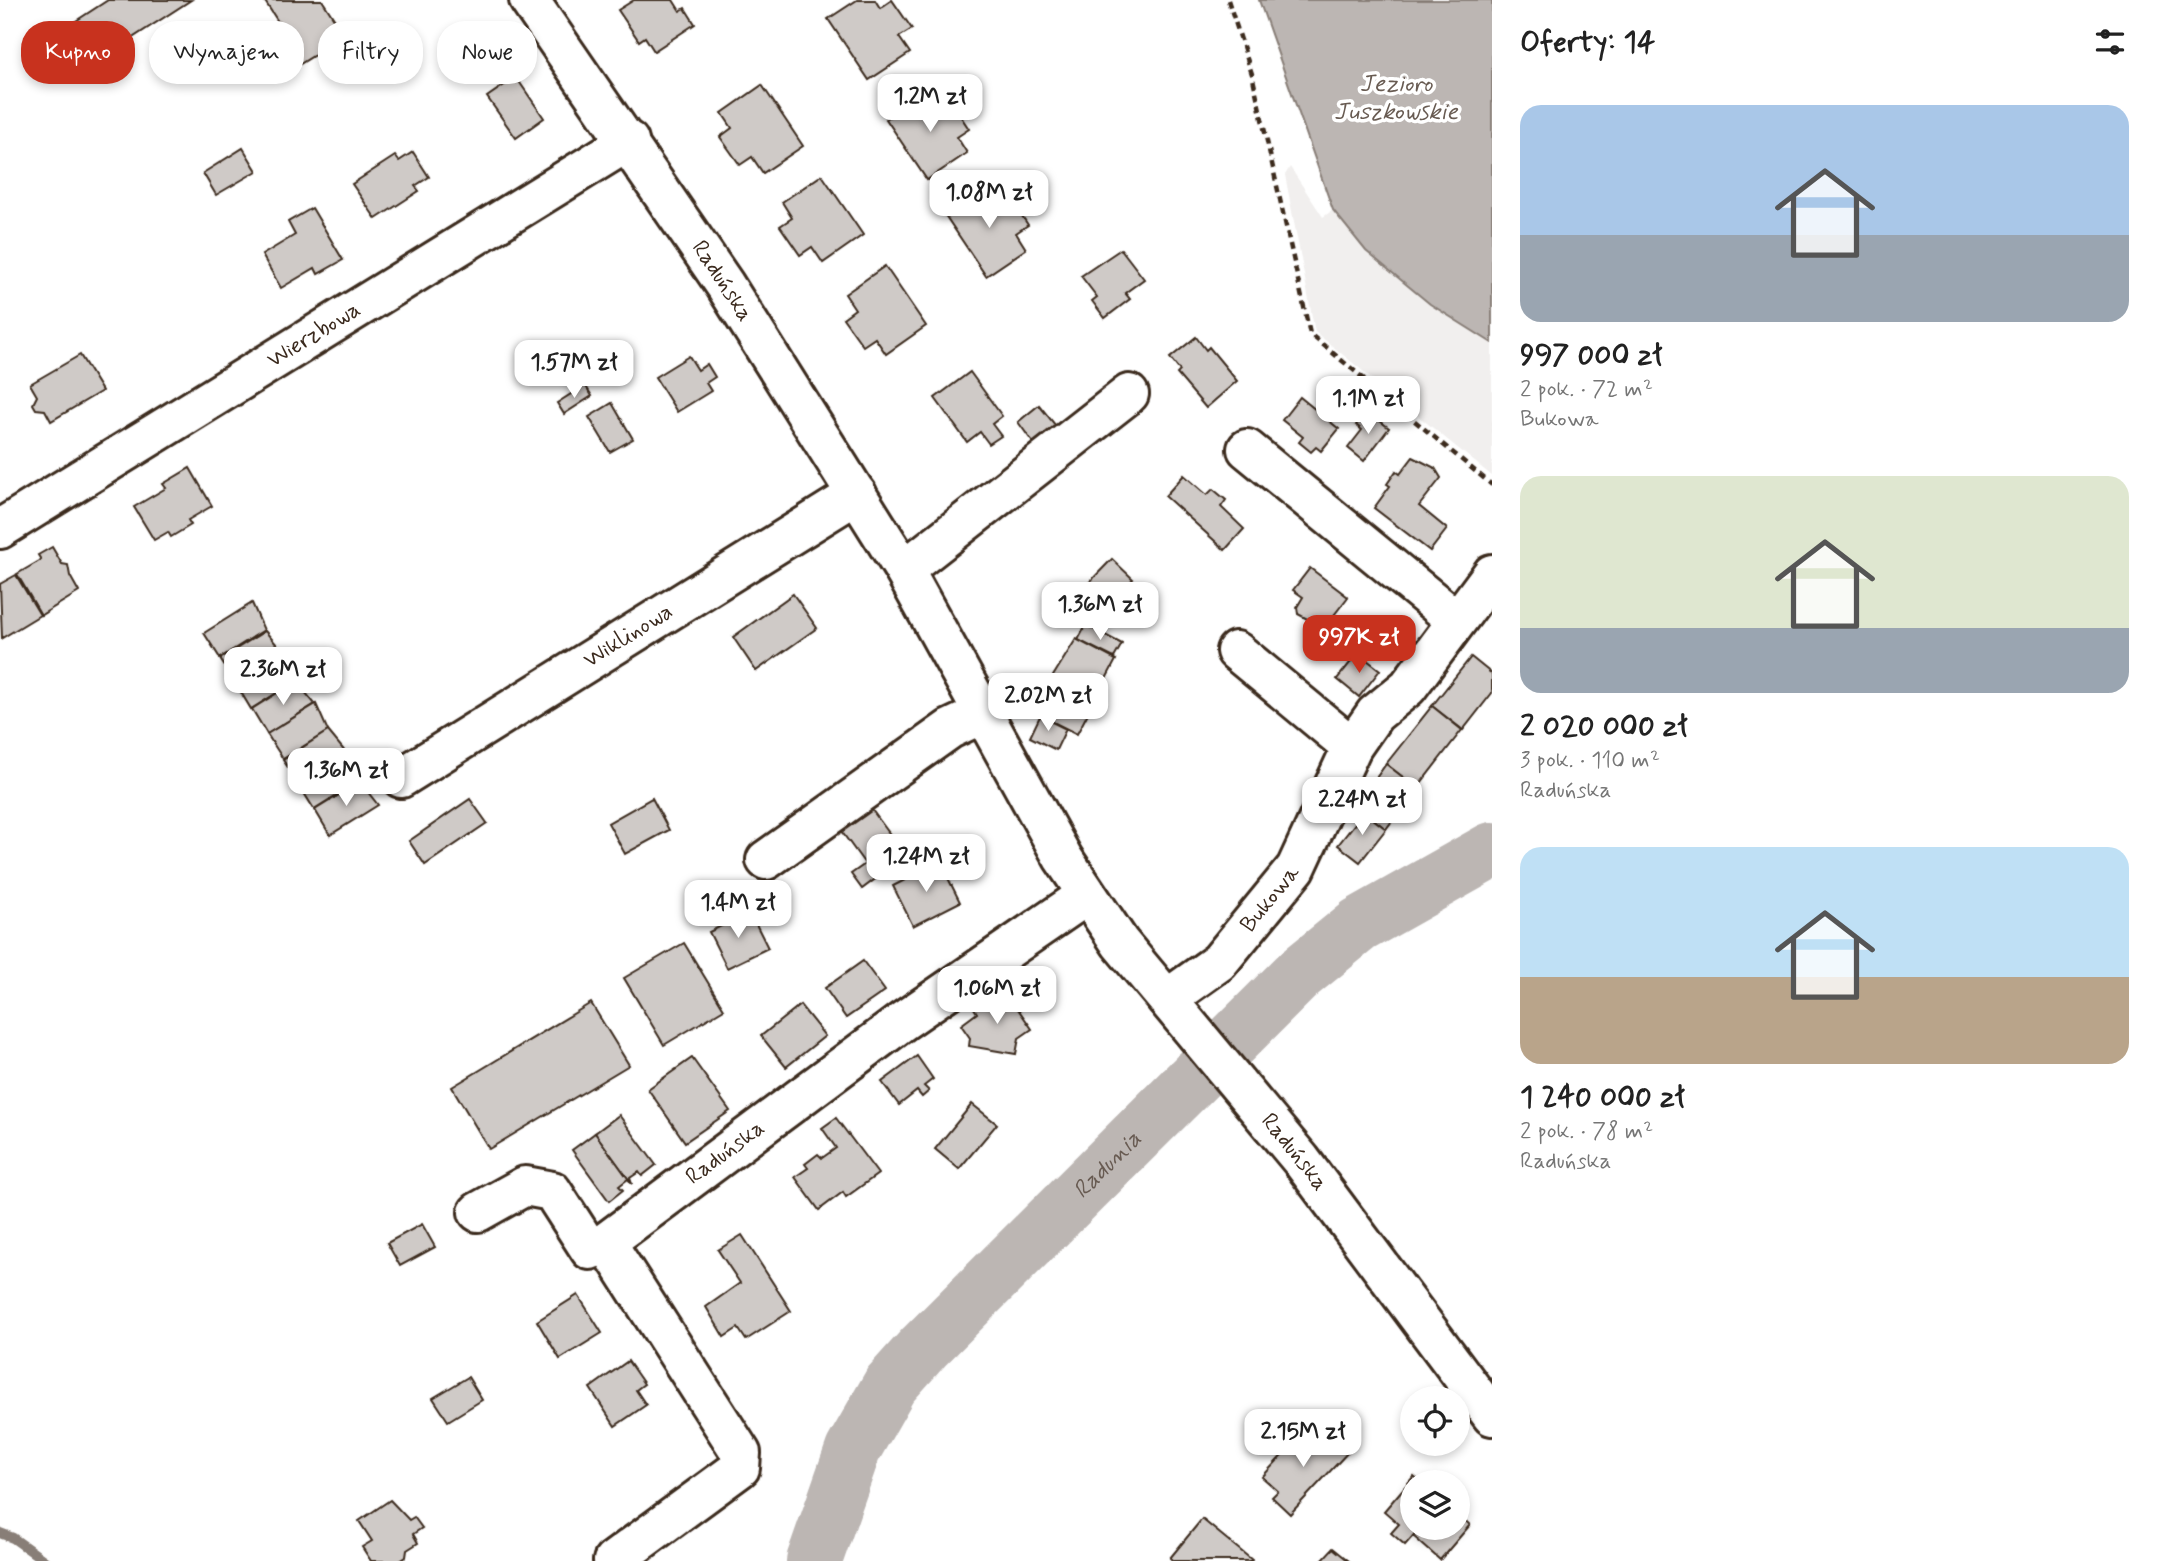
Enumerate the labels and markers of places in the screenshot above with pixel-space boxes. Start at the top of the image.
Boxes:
pin: 1.2M zł [865,74,995,134]
pin: 1.08M zł [917,170,1061,230]
pin: 1.57M zł [502,340,646,400]
pin: 1.1M zł [1303,376,1433,436]
pin: 1.36M zł [1028,582,1172,642]
pin: 997K zł [1294,616,1424,675]
pin: 2.36M zł [211,648,355,707]
pin: 2.02M zł [976,674,1120,733]
pin: 1.36M zł [274,748,418,808]
pin: 2.24M zł [1290,778,1434,837]
pin: 1.24M zł [854,834,998,894]
pin: 1.4M zł [673,880,803,940]
pin: 1.06M zł [925,967,1069,1026]
pin: 2.15M zł [1231,1410,1375,1469]

